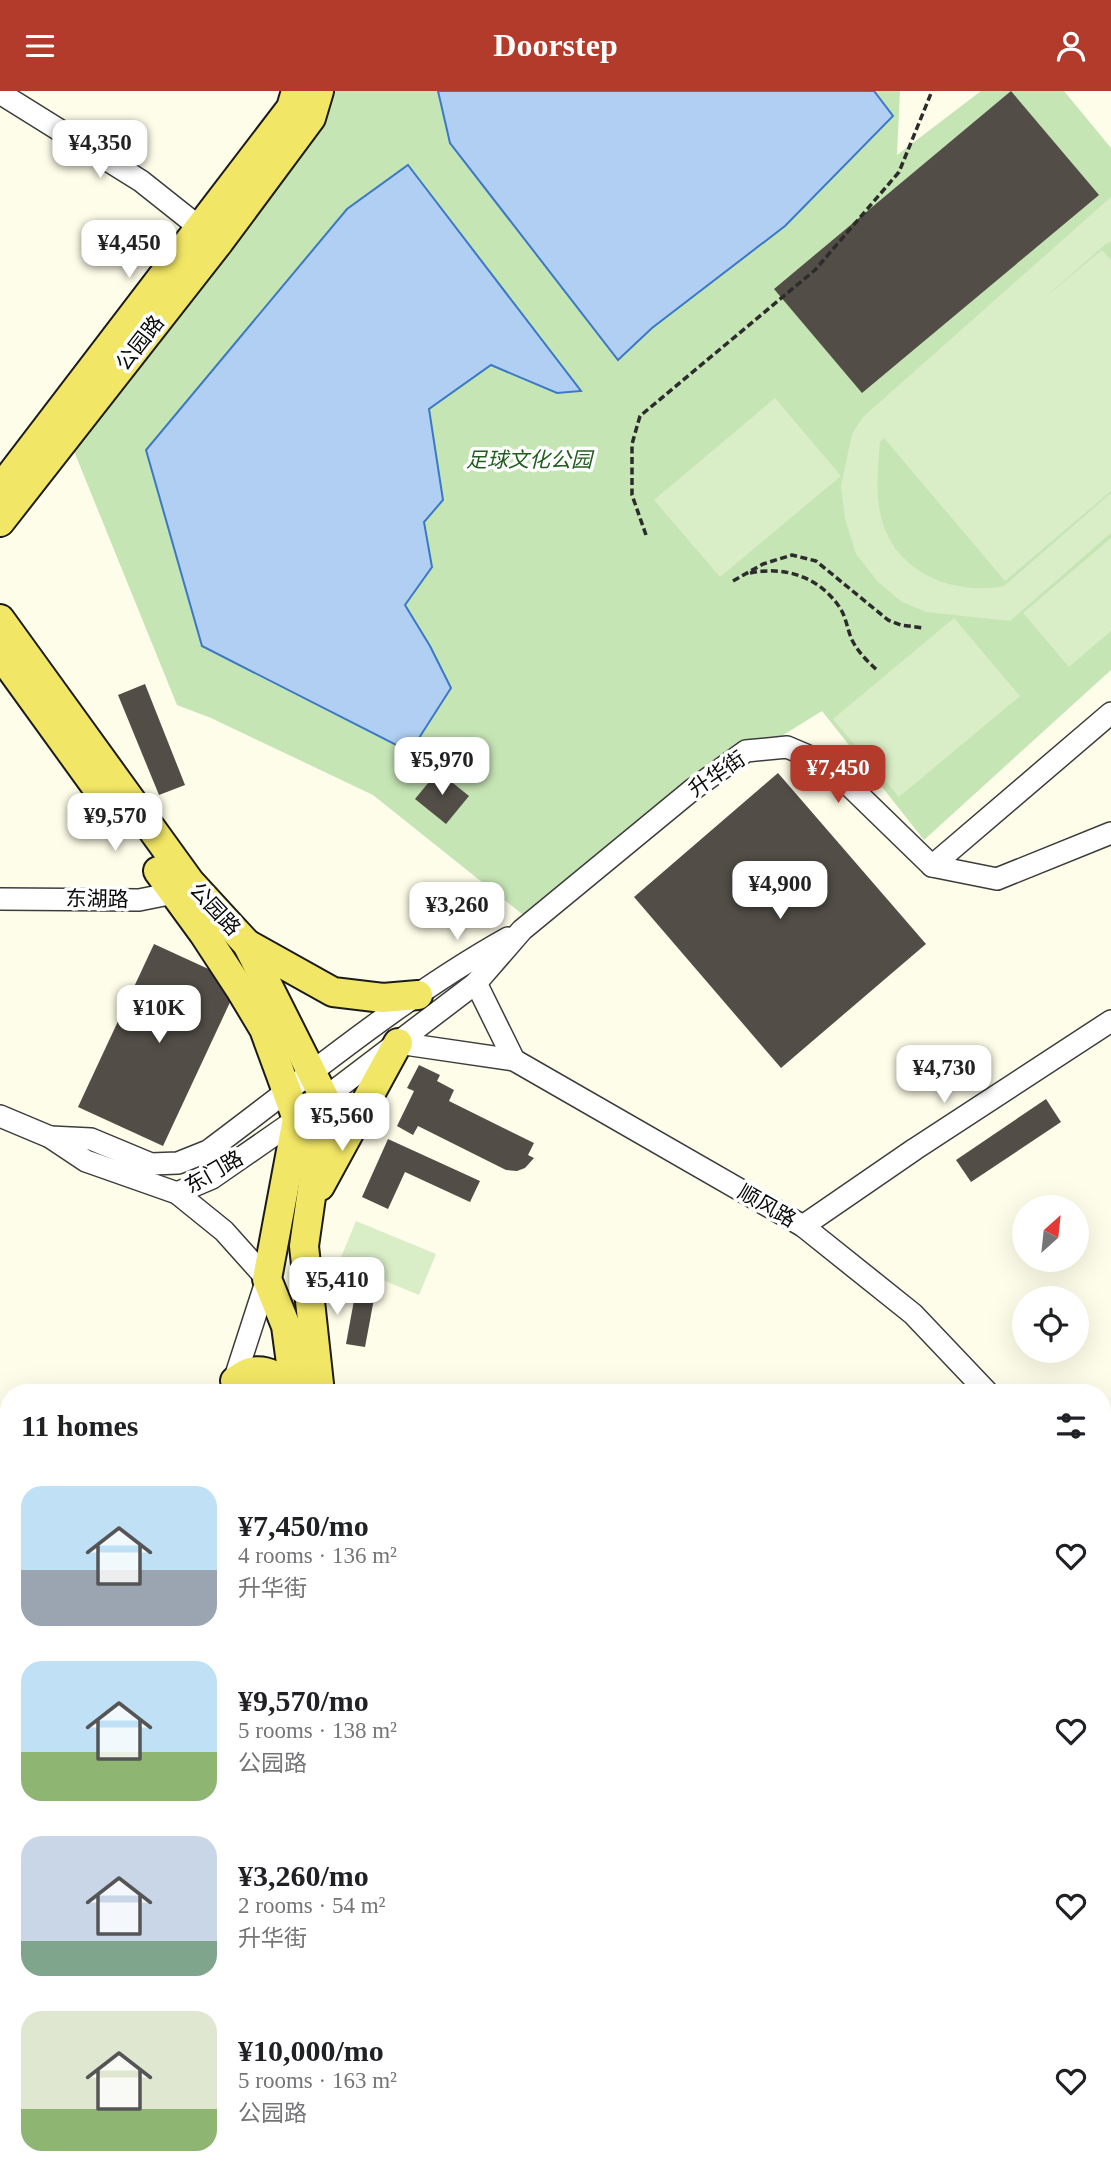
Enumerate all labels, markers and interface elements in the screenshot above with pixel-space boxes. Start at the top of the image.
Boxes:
icon: menu [21,27,59,65]
text: Doorstep [493,27,618,63]
icon: person [1052,27,1090,65]
pin: ¥4,350 [43,120,157,180]
text: ¥4,350 [68,130,132,155]
pin: ¥4,450 [72,221,186,280]
text: ¥4,450 [97,230,161,255]
street label: 公园路 [111,311,169,375]
park label: 足球文化公园 [466,448,595,472]
pin: ¥5,970 [385,737,499,797]
pin: ¥7,450 [781,745,895,805]
street label: 升华街 [684,746,750,802]
text: ¥5,970 [410,747,474,772]
text: ¥7,450 [806,755,870,780]
pin: ¥9,570 [58,793,172,853]
text: ¥9,570 [83,803,147,828]
pin: ¥4,900 [723,861,837,921]
text: ¥4,900 [748,871,812,896]
street label: 公园路 [185,878,245,940]
pin: ¥3,260 [400,883,514,942]
street label: 东湖路 [65,886,129,912]
text: ¥3,260 [425,892,489,917]
pin: ¥10K [118,985,200,1045]
text: ¥10K [133,995,185,1020]
pin: ¥4,730 [887,1045,1001,1105]
text: ¥4,730 [912,1055,976,1080]
pin: ¥5,560 [285,1093,399,1153]
text: ¥5,560 [310,1103,374,1128]
street label: 东门路 [181,1146,247,1198]
street label: 顺风路 [734,1180,800,1232]
north arrow [1012,1195,1088,1272]
map controls [1012,1195,1089,1363]
pin: ¥5,410 [280,1257,394,1317]
text: ¥5,410 [305,1267,369,1292]
button: locate [1012,1286,1089,1363]
icon: filters [1052,1407,1090,1445]
text: 11 homes [21,1409,139,1442]
text: ¥7,450/mo [238,1509,369,1542]
icon: home [77,1514,161,1598]
icon: heart [1052,1537,1090,1575]
text: 4 rooms · 136 m² [238,1543,397,1568]
text: 升华街 [238,1576,307,1601]
text: ¥9,570/mo [238,1684,369,1717]
icon: home [77,1689,161,1773]
icon: heart [1052,1712,1090,1750]
text: 5 rooms · 138 m² [238,1718,397,1743]
text: 公园路 [238,1751,307,1776]
text: ¥3,260/mo [238,1859,369,1892]
icon: home [77,1864,161,1948]
icon: heart [1052,1887,1090,1925]
text: 2 rooms · 54 m² [238,1893,385,1918]
text: 升华街 [238,1926,307,1951]
text: ¥10,000/mo [238,2034,384,2067]
icon: home [77,2039,161,2123]
icon: heart [1052,2062,1090,2100]
text: 5 rooms · 163 m² [238,2068,397,2093]
text: 公园路 [238,2101,307,2126]

